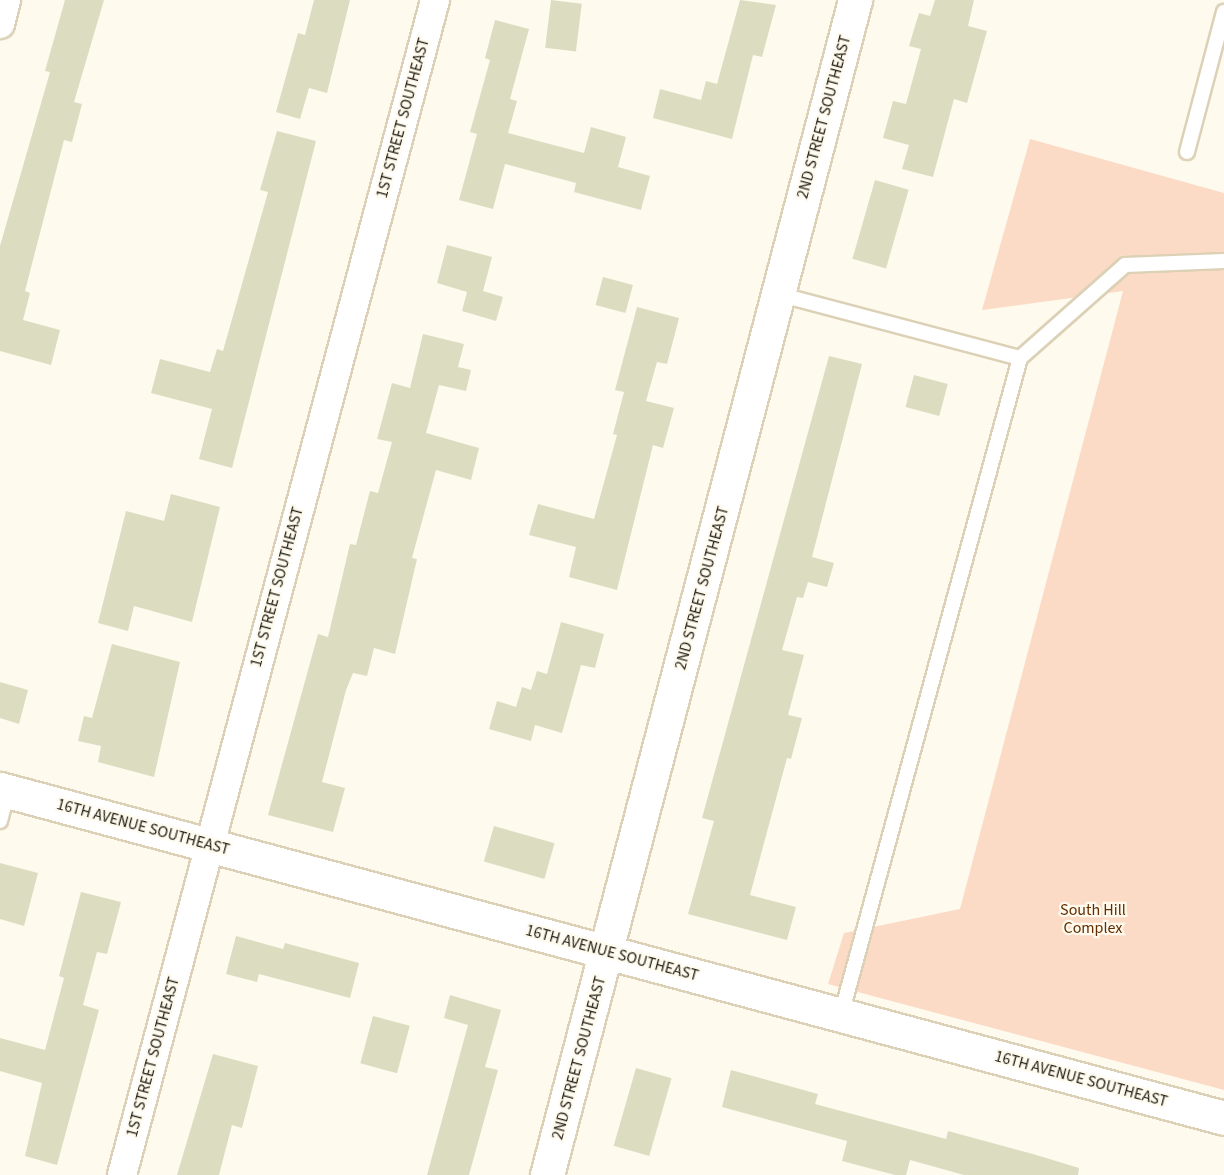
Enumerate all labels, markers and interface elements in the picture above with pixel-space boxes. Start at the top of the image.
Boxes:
street label: 2ND STREET SOUTHEAST [793,33,855,201]
street label: 1ST STREET SOUTHEAST [372,36,434,200]
street label: 2ND STREET SOUTHEAST [671,504,733,672]
street label: 1ST STREET SOUTHEAST [246,505,308,669]
street label: 16TH AVENUE SOUTHEAST [55,795,231,859]
park label: South Hill Complex [1060,900,1126,938]
street label: 16TH AVENUE SOUTHEAST [524,921,700,985]
street label: 2ND STREET SOUTHEAST [548,974,610,1142]
street label: 1ST STREET SOUTHEAST [122,975,184,1139]
street label: 16TH AVENUE SOUTHEAST [993,1047,1169,1111]

